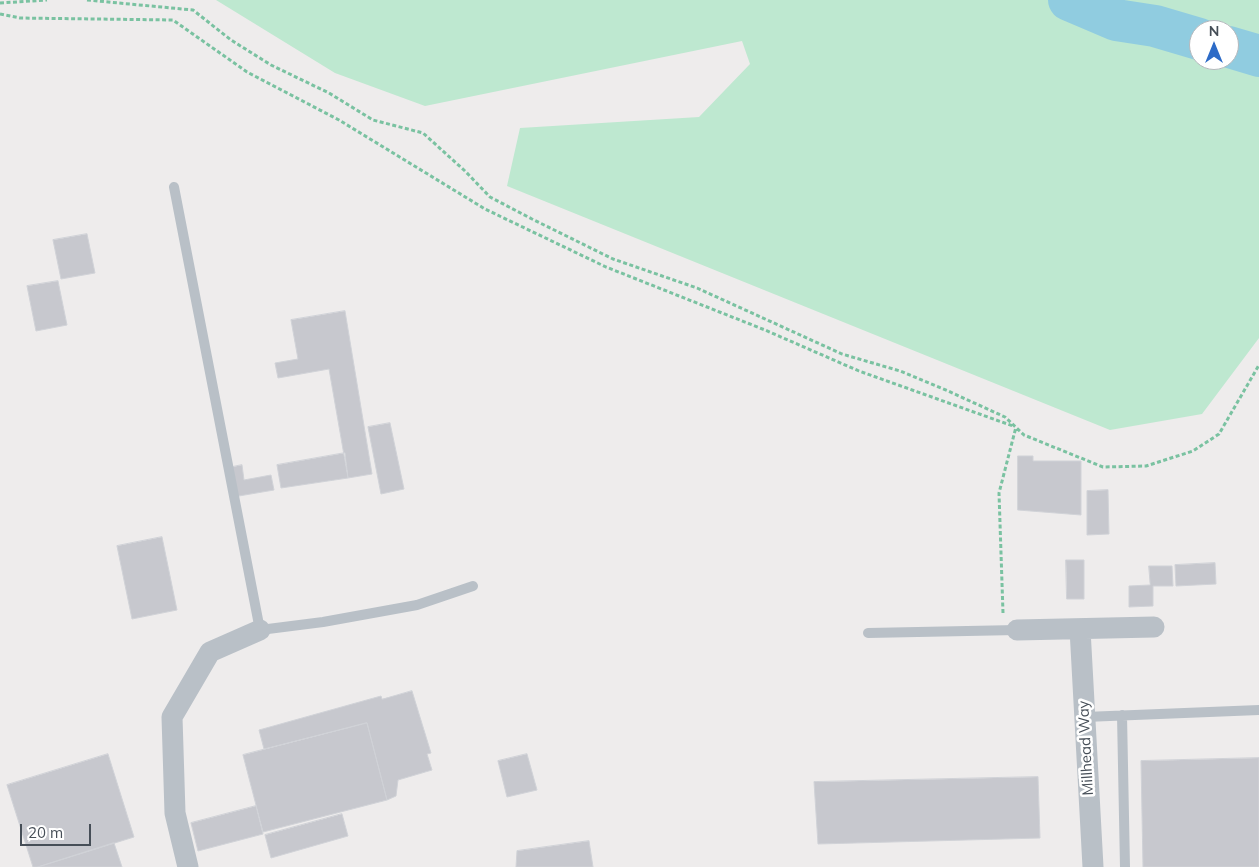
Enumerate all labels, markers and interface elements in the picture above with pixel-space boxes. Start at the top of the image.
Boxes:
north arrow [1189,20,1239,70]
text: N [1209,22,1219,40]
street label: Millhead Way [1075,700,1097,796]
scale bar [22,814,94,846]
text: 20 m [28,823,63,842]

